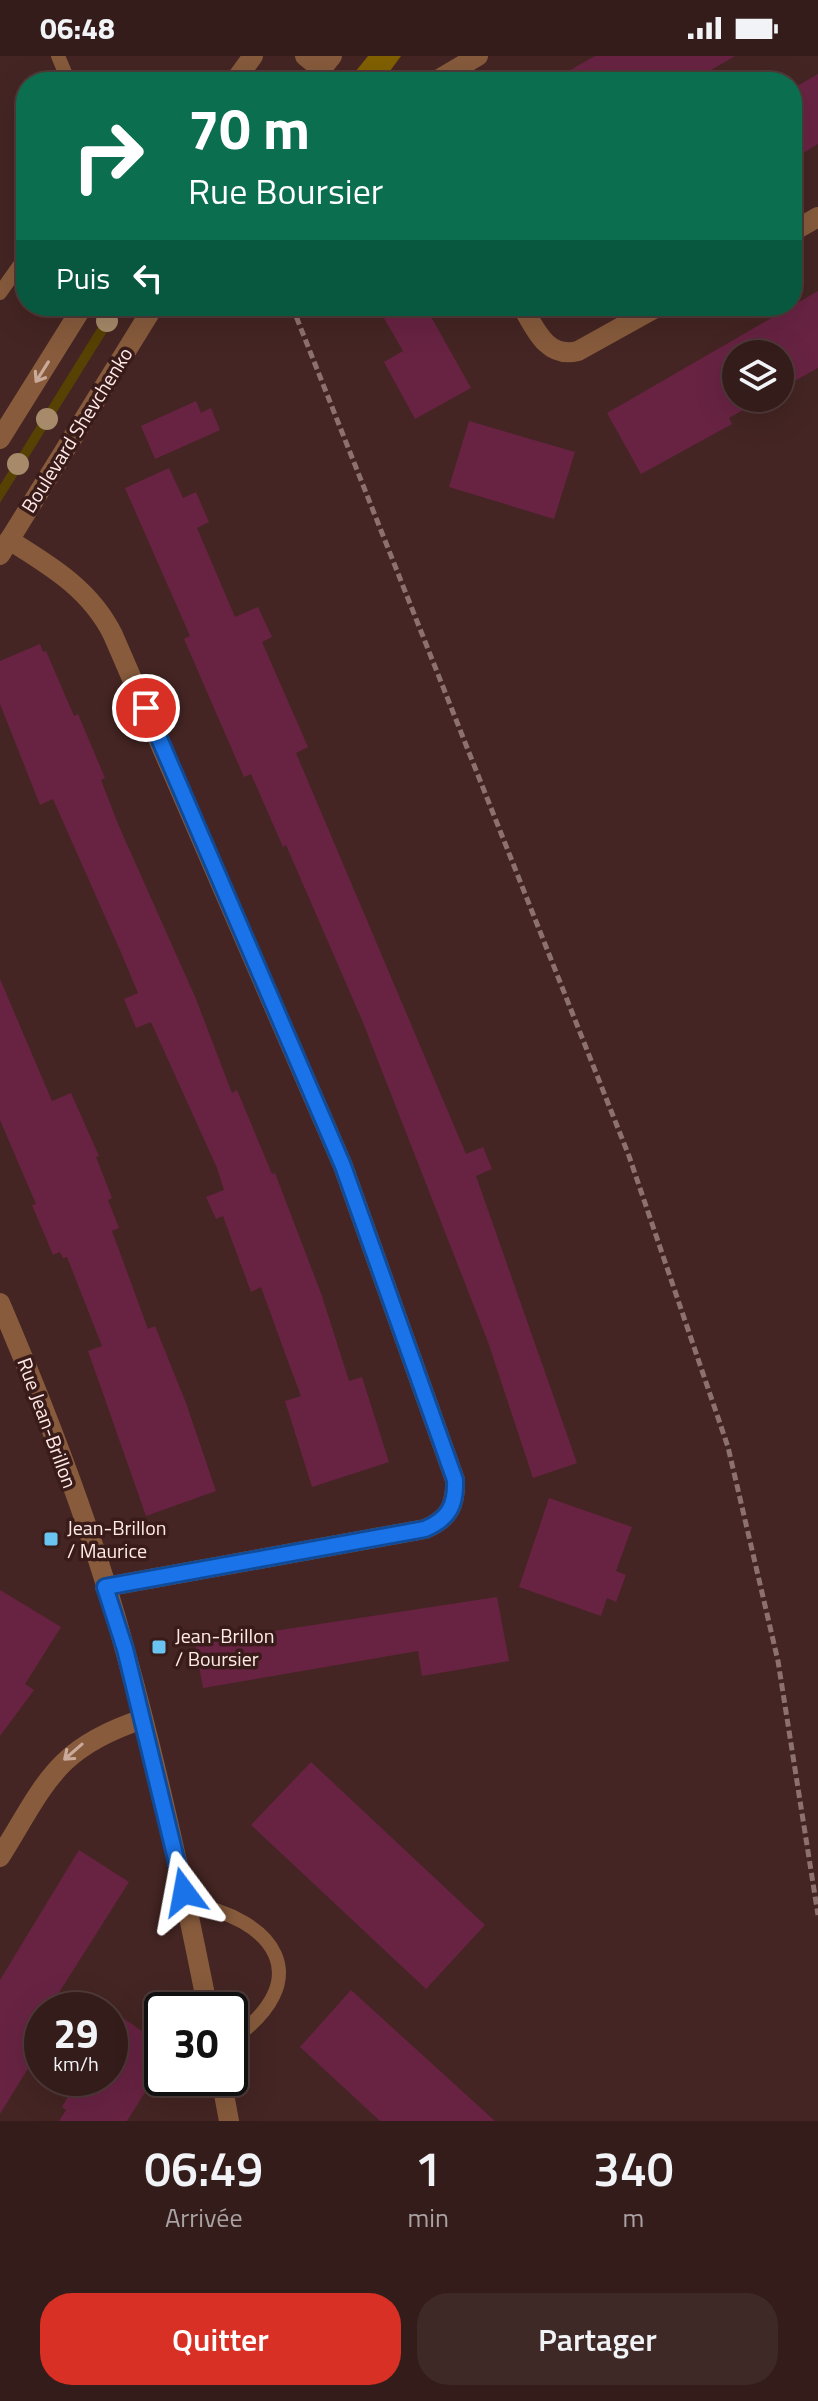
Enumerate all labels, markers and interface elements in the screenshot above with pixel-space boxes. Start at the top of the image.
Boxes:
text: 06:48 [40,5,115,51]
text: 70 m [188,86,310,171]
icon: right [56,104,160,208]
text: Rue Boursier [188,163,383,218]
text: Puis [56,255,110,301]
icon: left [126,256,170,300]
map controls [722,340,794,412]
button: layers [722,340,794,412]
street label: Boulevard Shevchenko [13,341,140,519]
one-way arrow [33,360,49,383]
pin [112,674,180,742]
icon: arrive [124,686,168,730]
street label: Rue Jean-Brillon [10,1353,85,1492]
place label: Jean-Brillon / Maurice [67,1512,166,1566]
marker: Jean-Brillon / Maurice [42,1530,60,1548]
place label: Jean-Brillon / Boursier [175,1620,274,1674]
marker: Jean-Brillon / Boursier [150,1638,168,1656]
one-way arrow [64,1743,84,1761]
position arrow [142,1850,226,1934]
speed limit sign: 30 [144,1992,248,2096]
text: 29 [54,2003,98,2064]
text: km/h [53,2048,99,2079]
text: 06:49 [144,2132,263,2205]
text: 1 [415,2132,442,2205]
text: 340 [593,2132,674,2205]
text: Arrivée [165,2198,243,2237]
text: min [407,2198,449,2237]
text: m [623,2198,644,2237]
button: Quitter [40,2293,401,2385]
button: Partager [417,2293,778,2385]

